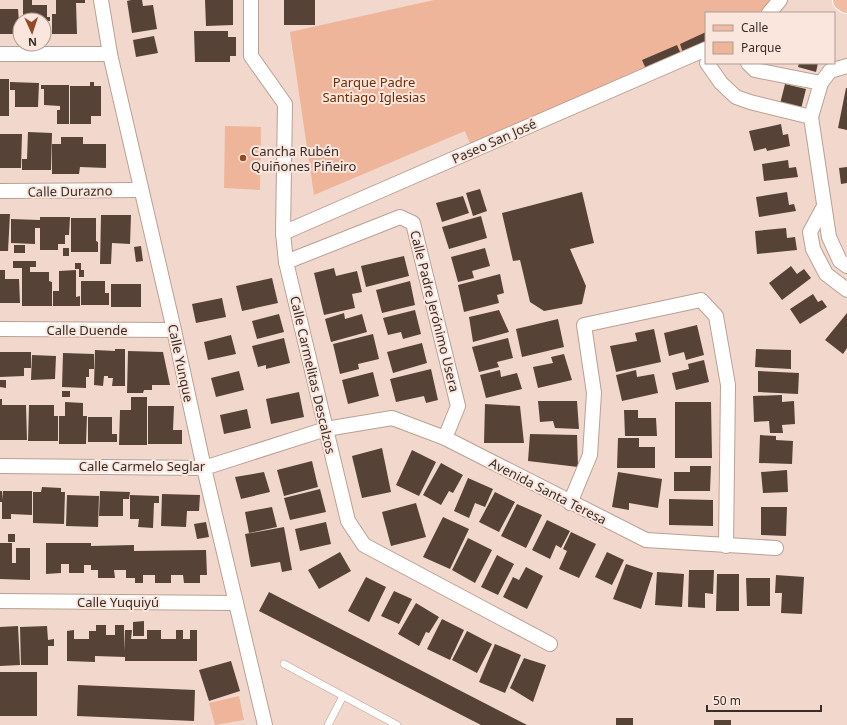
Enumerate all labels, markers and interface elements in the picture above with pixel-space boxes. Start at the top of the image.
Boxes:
north arrow [12,12,52,52]
legend [705,12,835,64]
text: Calle [741,19,769,36]
text: N [28,35,37,50]
text: Parque [741,39,782,56]
park label: Parque Padre Santiago Iglesias [322,73,426,106]
street label: Paseo San José [449,114,539,168]
place label: Cancha Rubén Quiñones Piñeiro [251,142,356,175]
marker: Cancha Rubén Quiñones Piñeiro [238,153,248,163]
street label: Calle Durazno [27,181,113,201]
street label: Calle Padre Jerónimo Usera [406,228,464,394]
street label: Calle Carmelitas Descalzos [286,294,340,456]
street label: Calle Duende [46,321,128,339]
street label: Calle Yunque [164,322,198,404]
street label: Avenida Santa Teresa [486,454,610,528]
street label: Calle Carmelo Seglar [79,457,206,475]
street label: Calle Yuquiyú [77,593,159,611]
scale bar [707,687,821,713]
text: 50 m [713,692,741,709]

